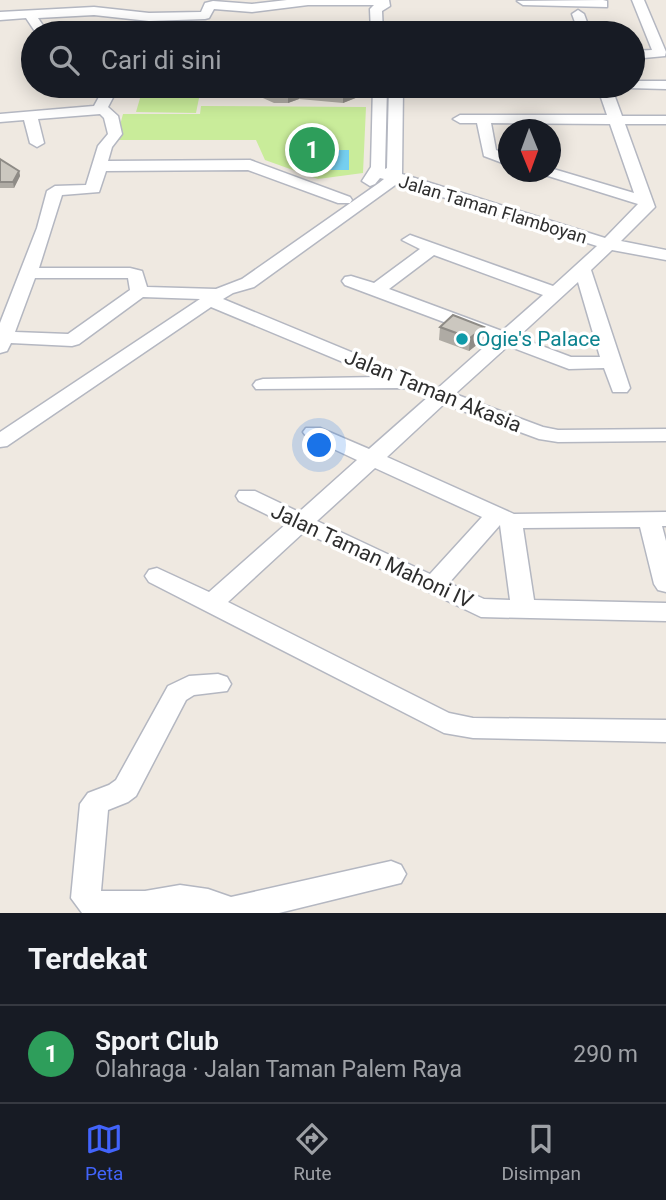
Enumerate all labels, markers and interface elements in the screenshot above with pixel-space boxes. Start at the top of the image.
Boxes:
search box [21,21,645,98]
icon: search [45,41,83,79]
text: Cari di sini [101,45,222,75]
north arrow [498,119,561,182]
pin: 1 [289,124,335,176]
street label: Jalan Taman Flamboyan [396,170,590,248]
place label: Ogie's Palace [476,327,600,351]
marker: Ogie's Palace [454,331,470,347]
street label: Jalan Taman Akasia [341,345,525,437]
your location [302,428,336,462]
street label: Jalan Taman Mahoni IV [267,499,477,614]
text: Terdekat [28,941,147,976]
text: Sport Club [95,1026,219,1056]
text: 1 [44,1041,58,1068]
text: 290 m [573,1041,638,1068]
text: Olahraga · Jalan Taman Palem Raya [95,1056,462,1083]
tab: Peta [85,1120,123,1185]
tab: Rute [293,1120,332,1185]
tab: Disimpan [501,1120,581,1185]

